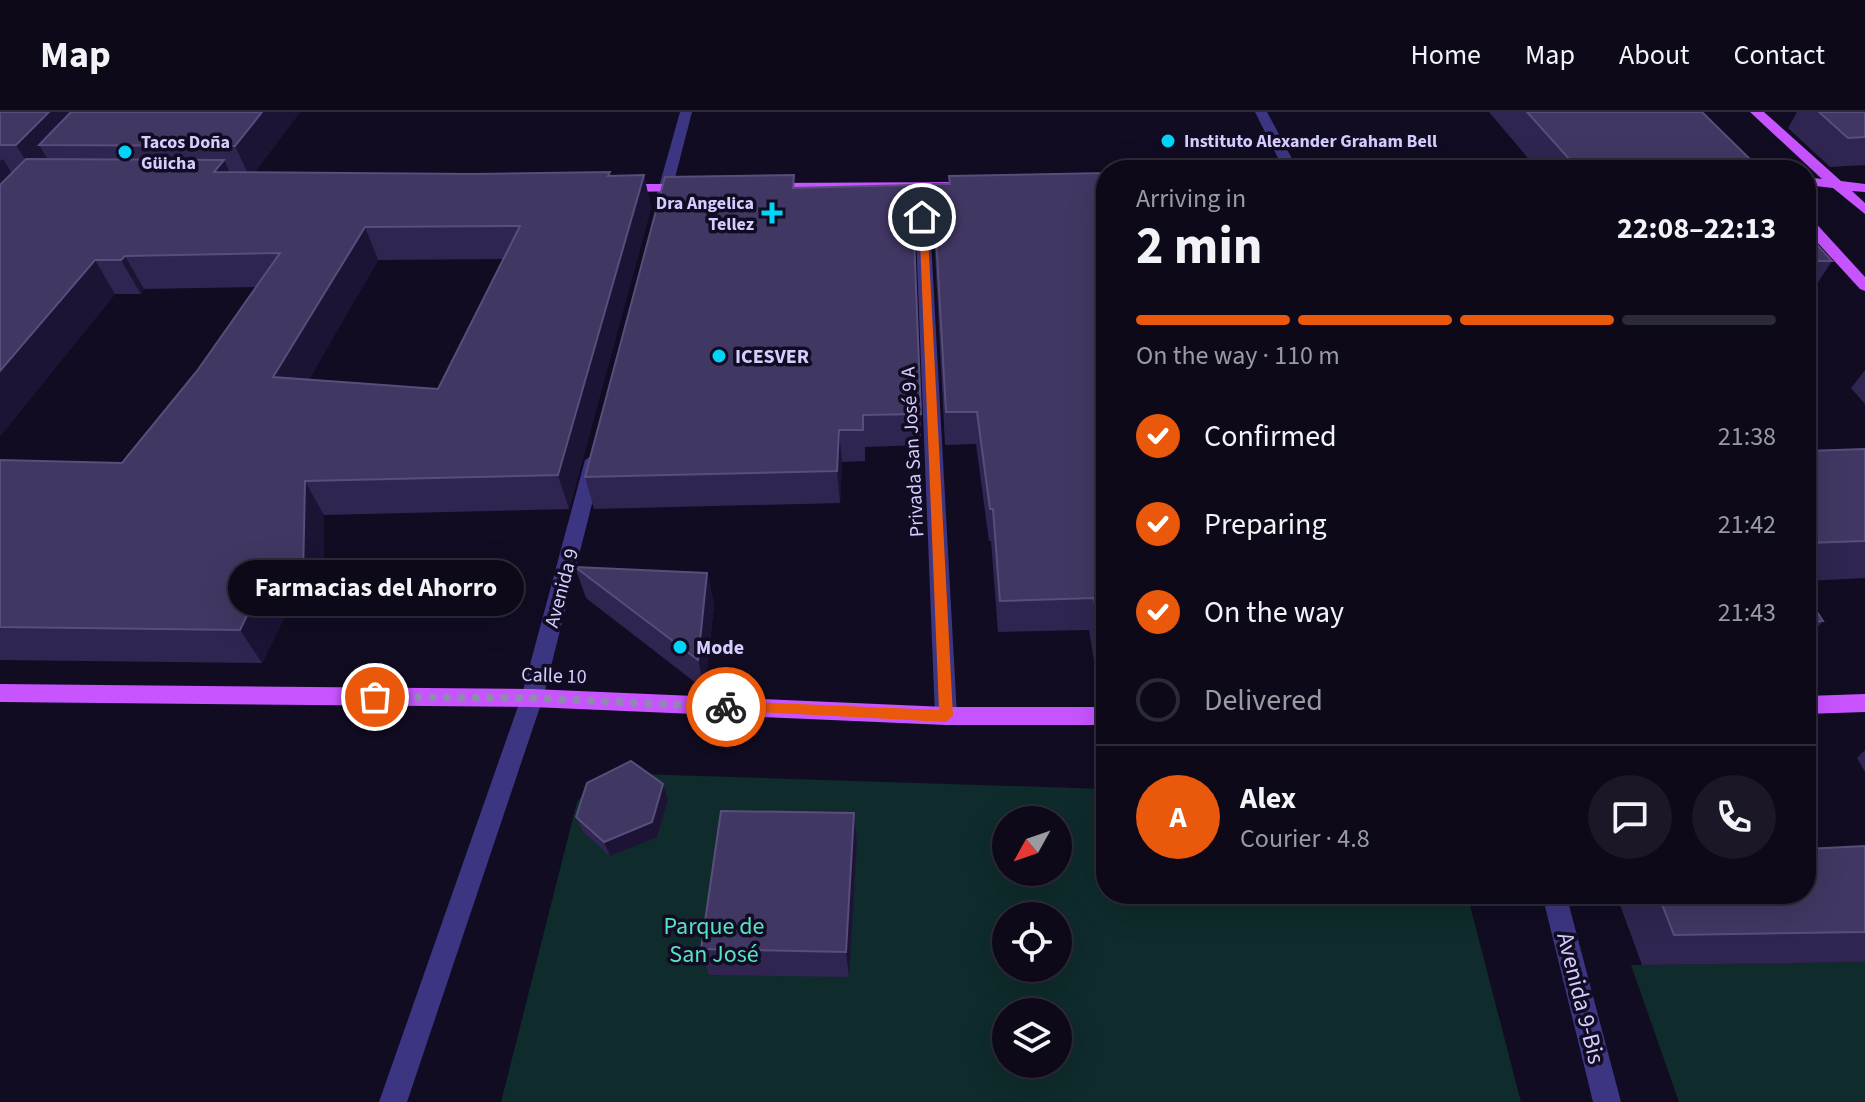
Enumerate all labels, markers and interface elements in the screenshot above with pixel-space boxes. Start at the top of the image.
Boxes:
text: Map [40,28,111,82]
text: Home [1410,35,1481,75]
text: Map [1525,35,1575,75]
text: About [1619,35,1690,75]
text: Contact [1734,35,1825,75]
place label: Instituto Alexander Graham Bell [1184,129,1437,154]
place label: Tacos Doña Güicha [141,130,230,176]
marker: Instituto Alexander Graham Bell [1159,132,1177,150]
marker: Tacos Doña Güicha [116,143,134,161]
text: Arriving in [1136,180,1246,217]
pin [888,183,956,251]
place label: Dra Angelica Tellez [656,191,754,237]
icon: home [900,195,944,239]
marker: Dra Angelica Tellez [761,202,783,224]
text: 22:08–22:13 [1617,207,1776,250]
text: 2 min [1136,210,1263,284]
text: On the way · 110 m [1136,337,1340,374]
place label: ICESVER [735,343,809,371]
marker: ICESVER [710,347,728,365]
street label: Privada San José 9 A [895,366,931,538]
icon: check [1136,414,1180,458]
text: Confirmed [1204,415,1337,458]
text: 21:38 [1718,418,1776,455]
icon: check [1136,502,1180,546]
text: Preparing [1204,503,1327,546]
text: 21:42 [1718,506,1776,543]
street label: Avenida 9 [538,546,586,631]
callout: Farmacias del Ahorro [227,561,523,617]
text: Farmacias del Ahorro [255,569,497,606]
icon: check [1136,590,1180,634]
text: On the way [1204,591,1344,634]
text: 21:43 [1718,594,1776,631]
place label: Mode [696,634,744,662]
marker: Mode [671,638,689,656]
street label: Calle 10 [521,661,587,691]
pin [341,663,409,731]
courier [686,667,766,747]
icon: bag [353,675,397,719]
text: Delivered [1204,679,1323,722]
icon: bike [704,685,748,729]
button: chat [1588,775,1672,859]
button: phone [1692,775,1776,859]
text: Alex [1240,777,1296,820]
text: A [1169,796,1187,839]
north arrow [992,806,1072,886]
map controls [992,806,1072,1078]
text: Courier · 4.8 [1240,820,1370,857]
button: locate [992,902,1072,982]
park label: Parque de San José [663,909,765,972]
street label: Avenida 9-Bis [1547,929,1614,1068]
button: layers [992,998,1072,1078]

